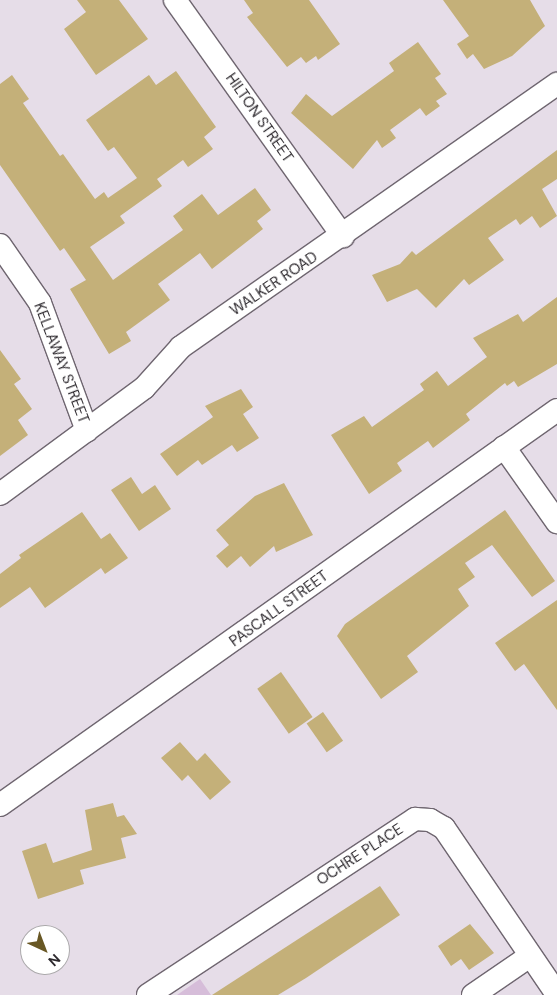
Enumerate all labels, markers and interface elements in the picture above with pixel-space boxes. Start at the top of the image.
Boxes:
street label: HILTON STREET [222,70,296,166]
street label: WALKER ROAD [227,248,321,320]
street label: KELLAWAY STREET [30,300,92,426]
street label: PASCALL STREET [226,567,332,651]
street label: OCHRE PLACE [314,820,406,890]
north arrow [20,925,70,975]
text: N [45,950,64,970]

